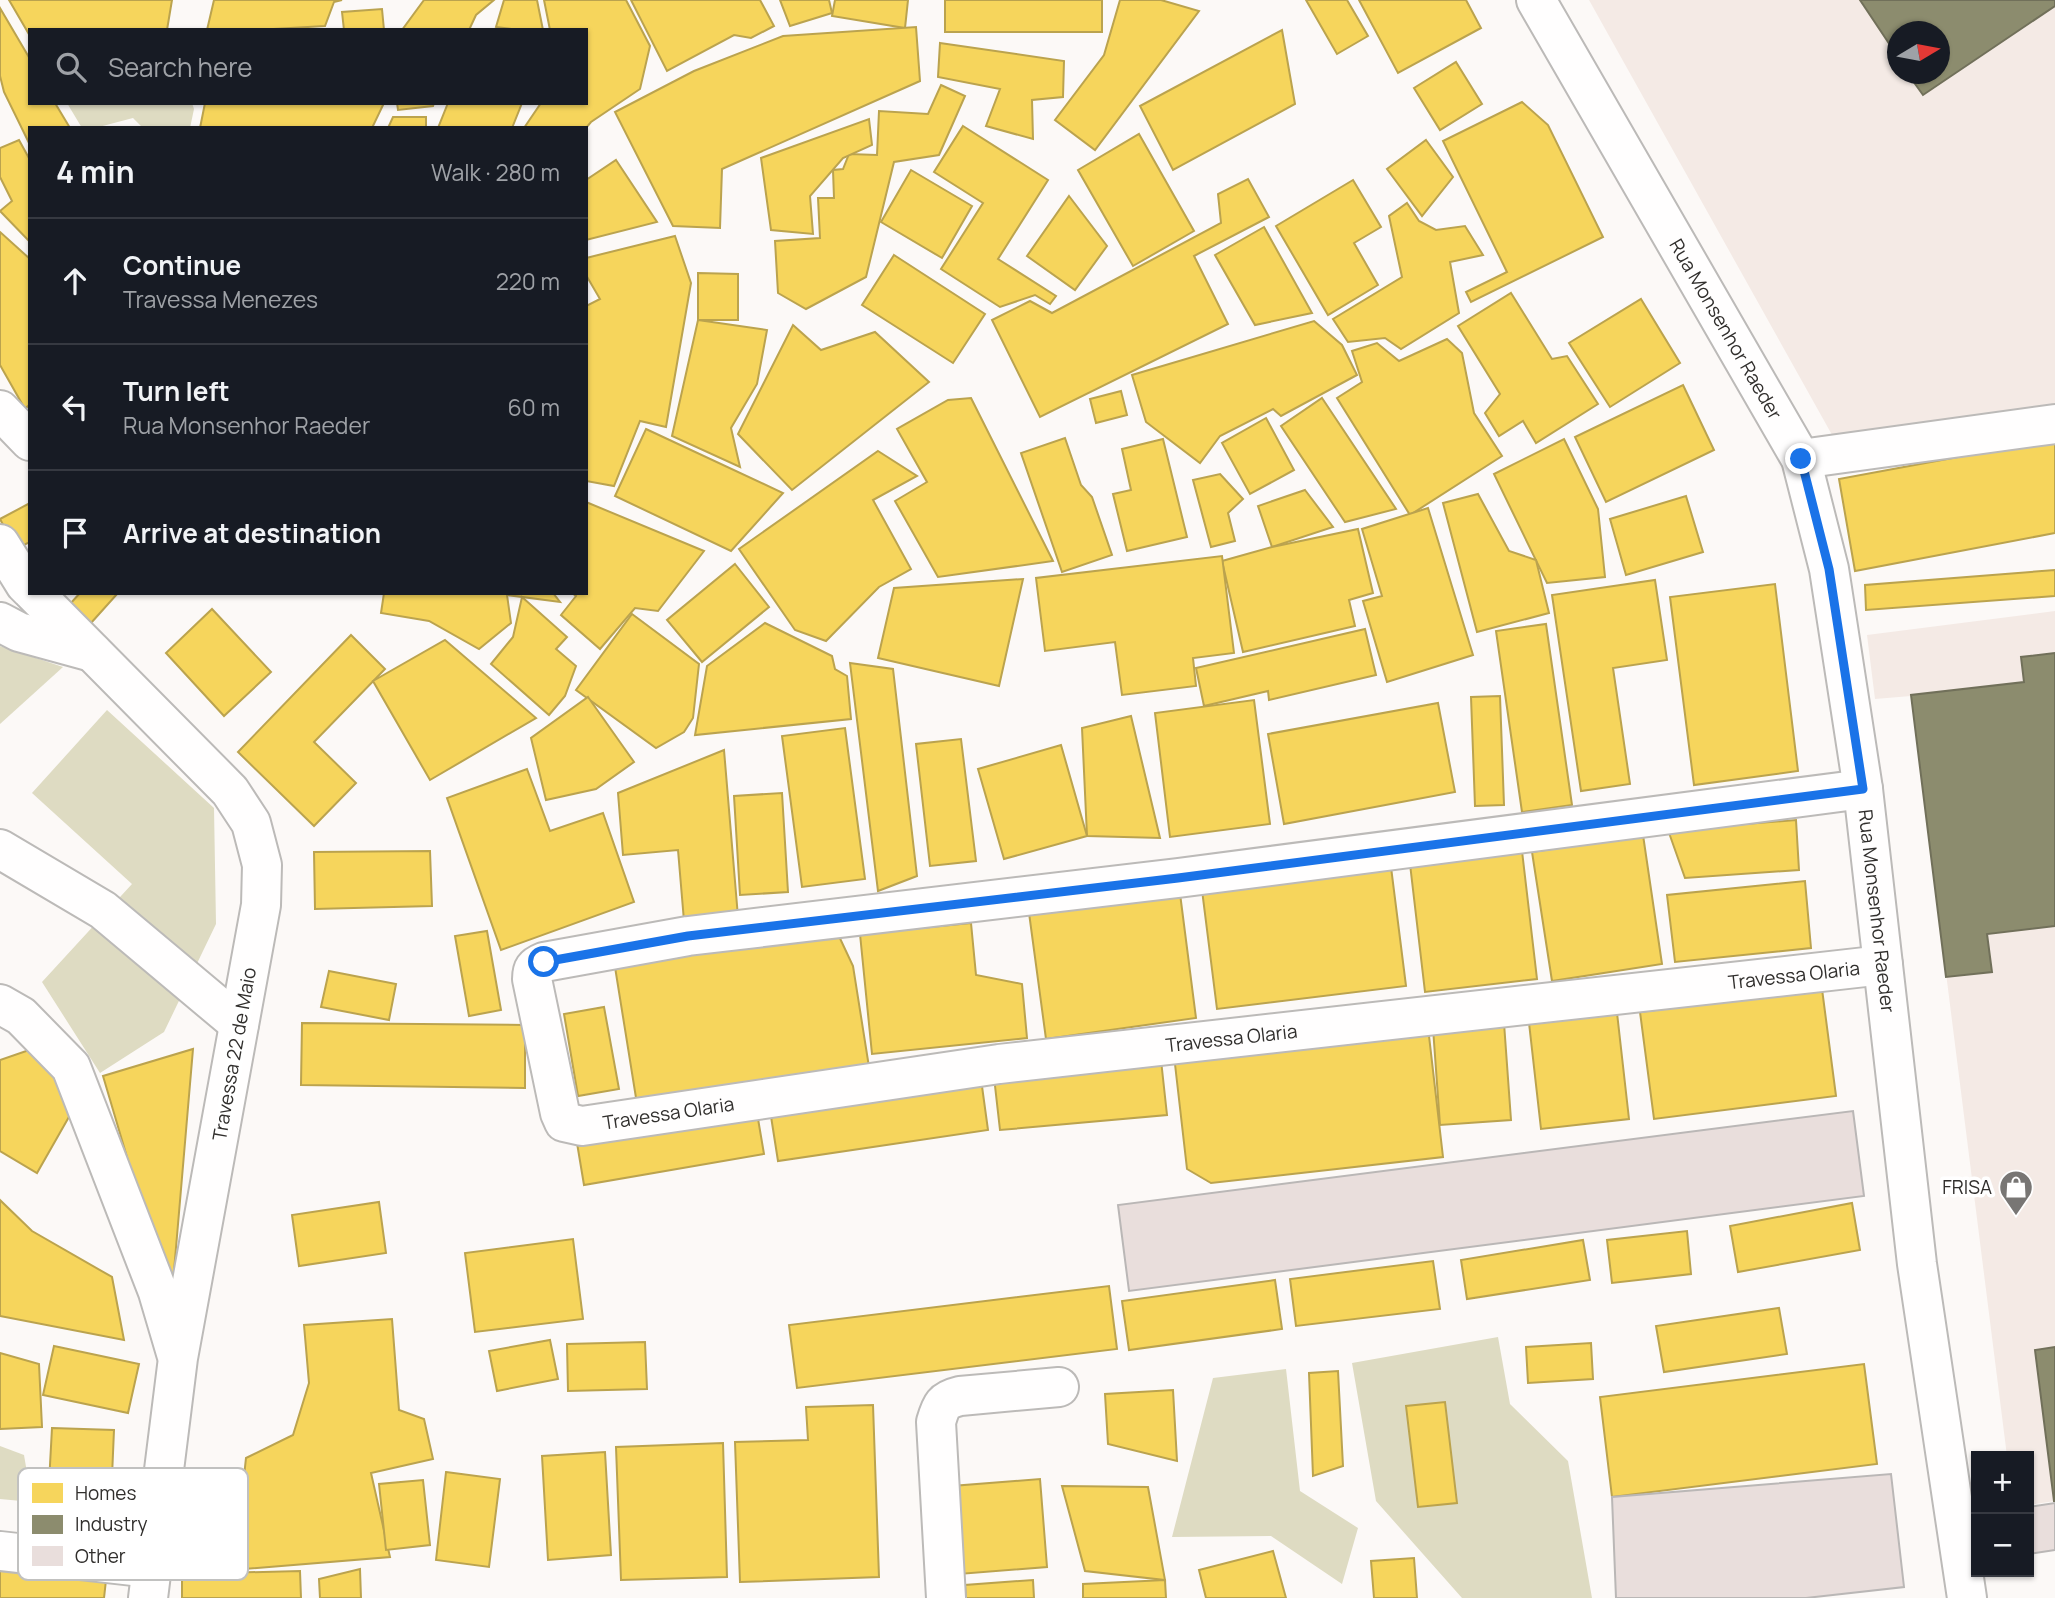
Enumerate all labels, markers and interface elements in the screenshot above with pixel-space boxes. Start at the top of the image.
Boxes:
north arrow [1887,21,1950,84]
search box [28,28,588,105]
icon: search [52,48,90,86]
text: Search here [108,49,253,85]
text: 4 min [56,151,134,192]
text: Walk · 280 m [431,156,560,188]
street label: Rua Monsenhor Raeder [1664,234,1788,424]
text: Continue [123,247,241,283]
icon: ahead [56,262,94,300]
text: 220 m [496,265,560,297]
text: Travessa Menezes [123,283,318,315]
text: Turn left [123,373,230,409]
icon: left [56,388,94,426]
text: 60 m [508,391,560,423]
text: Rua Monsenhor Raeder [123,409,370,441]
route end [1785,443,1816,474]
icon: arrive [56,514,94,552]
text: Arrive at destination [123,515,381,551]
street label: Rua Monsenhor Raeder [1852,808,1901,1014]
route start [528,946,559,977]
street label: Travessa Olaria [1727,955,1861,995]
street label: Travessa 22 de Maio [206,965,262,1143]
street label: Travessa Olaria [1164,1018,1299,1058]
street label: Travessa Olaria [601,1091,736,1136]
shop icon: FRISA [1997,1168,2035,1217]
place label: FRISA [1942,1174,1992,1200]
map controls [1971,1451,2034,1577]
button: + [1971,1451,2034,1514]
legend [18,1468,248,1580]
text: Homes [75,1480,136,1506]
text: Industry [75,1511,148,1537]
button: − [1971,1514,2034,1577]
text: Other [75,1543,126,1569]

